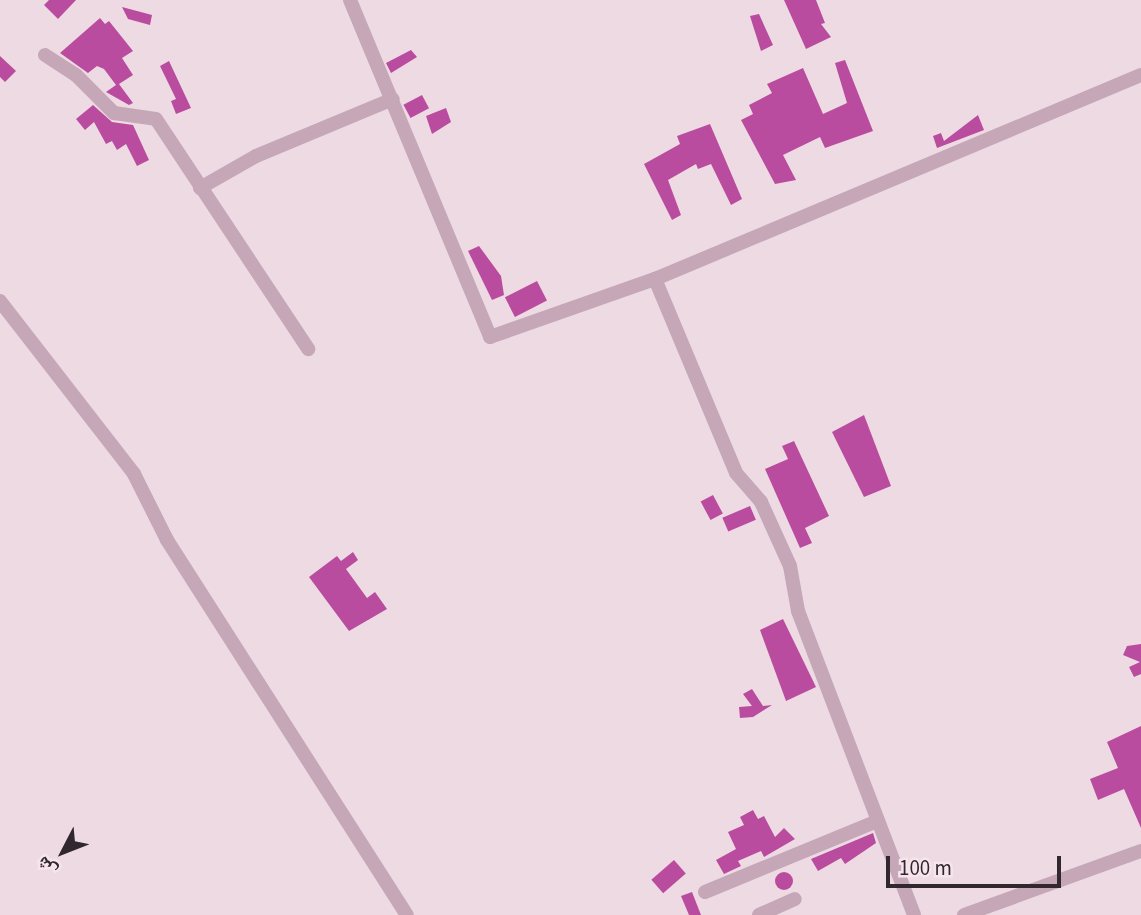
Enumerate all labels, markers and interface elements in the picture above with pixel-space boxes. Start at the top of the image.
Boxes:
north arrow [28,817,98,887]
scale bar [889,842,1064,886]
text: ش [30,850,64,883]
text: 100 m [899,853,952,883]

